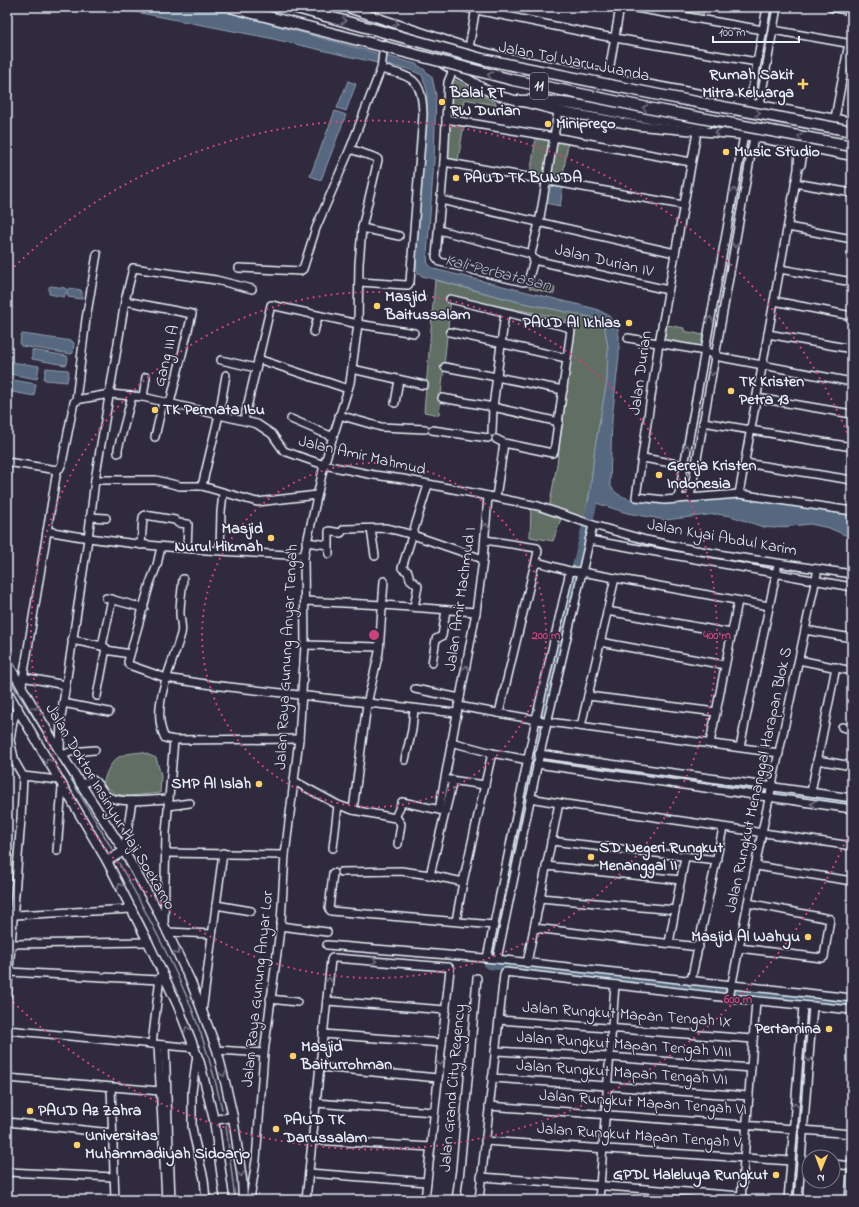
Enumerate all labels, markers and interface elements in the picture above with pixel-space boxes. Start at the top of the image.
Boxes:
one-way arrow [341,16,348,25]
one-way arrow [392,18,399,27]
scale bar [713,18,799,44]
text: 100 m [719,24,746,42]
street label: Jalan Tol Waru–Juanda [496,36,652,88]
place label: Rumah Sakit Mitra Keluarga [702,63,795,106]
one-way arrow [487,71,494,80]
road number: 11 [530,73,548,99]
marker: Rumah Sakit Mitra Keluarga [797,78,809,90]
place label: Balai RT RW Durian [449,81,521,123]
marker: Balai RT RW Durian [437,97,447,107]
one-way arrow [641,104,648,112]
one-way arrow [755,109,761,117]
place label: Minipreço [556,112,616,136]
marker: Minipreço [543,119,553,129]
one-way arrow [714,129,720,138]
one-way arrow [797,133,803,141]
place label: Music Studio [734,140,820,164]
marker: Music Studio [721,147,731,157]
place label: PAUD TK BUNDA [464,166,582,190]
marker: PAUD TK BUNDA [451,173,461,183]
one-way arrow [729,188,737,194]
street label: Jalan Durian IV [552,238,656,284]
one-way arrow [731,242,740,249]
water label: Kali Perbatasan [442,248,554,298]
place label: Masjid Baitussalam [384,285,471,327]
marker: Masjid Baitussalam [372,301,382,311]
place label: PAUD Al Ikhlas [523,311,621,335]
one-way arrow [706,316,714,322]
marker: PAUD Al Ikhlas [624,318,634,328]
street label: Gang III A [148,322,186,389]
street label: Jalan Durian [623,329,659,417]
one-way arrow [708,370,717,377]
place label: TK Kristen Petra 13 [739,370,804,412]
marker: TK Kristen Petra 13 [726,386,736,396]
place label: TK Permata Ibu [163,398,265,422]
marker: TK Permata Ibu [150,405,160,415]
street label: Jalan Amir Mahmud [296,430,428,482]
one-way arrow [683,444,691,450]
place label: Gereja Kristen Indonesia [667,454,756,496]
marker: Gereja Kristen Indonesia [654,470,664,480]
street label: Jalan Kyai Abdul Karim [645,513,799,563]
place label: Masjid Nurul Hikmah [175,517,263,559]
one-way arrow [482,523,491,529]
street label: Jalan Amir Machmud I [439,525,483,673]
marker: Masjid Nurul Hikmah [266,533,276,543]
street label: Jalan Raya Gunung Anyar Tengah [269,544,305,770]
text: 200 m [531,627,561,645]
text: 400 m [702,627,731,645]
centre of rings [367,628,381,642]
street label: Jalan Rungkut Menanggal Harapan Blok S [719,645,799,915]
one-way arrow [461,665,470,671]
street label: Jalan Doktor Insinyur Haji Soekarno [39,699,181,915]
one-way arrow [30,703,37,710]
one-way arrow [45,758,52,765]
place label: SMP Al Islah [171,772,251,796]
marker: SMP Al Islah [254,779,264,789]
one-way arrow [810,800,816,809]
place label: SD Negeri Rungkut Menanggal II [599,836,724,879]
marker: SD Negeri Rungkut Menanggal II [586,852,596,862]
one-way arrow [117,883,124,890]
street label: Jalan Raya Gunung Anyar Lor [236,890,280,1088]
place label: Masjid Al Wahyu [691,925,800,950]
marker: Masjid Al Wahyu [803,932,813,942]
one-way arrow [172,948,180,956]
one-way arrow [371,956,377,965]
one-way arrow [324,977,333,983]
text: 600 m [723,991,753,1009]
street label: Jalan Rungkut Mapan Tengah IX [522,996,732,1034]
street label: Jalan Grand City Regency [434,1003,472,1173]
place label: Pertamina [755,1017,821,1041]
marker: Pertamina [824,1024,834,1034]
one-way arrow [184,1025,192,1033]
street label: Jalan Rungkut Mapan Tengah VIII [516,1026,732,1064]
place label: Masjid Baiturrohman [300,1035,392,1077]
marker: Masjid Baiturrohman [288,1051,298,1061]
street label: Jalan Rungkut Mapan Tengah VII [515,1054,729,1092]
one-way arrow [804,1056,813,1062]
one-way arrow [435,1060,444,1066]
one-way arrow [218,1070,227,1077]
street label: Jalan Rungkut Mapan Tengah VI [538,1084,748,1122]
place label: PAUD Az Zahra [38,1099,142,1123]
one-way arrow [791,1102,800,1108]
marker: PAUD Az Zahra [25,1106,35,1116]
place label: PAUD TK Darussalam [283,1108,368,1150]
street label: Jalan Rungkut Mapan Tengah V [536,1117,742,1155]
place label: Universitas Muhammadiyah Sidoarjo [85,1124,250,1167]
marker: PAUD TK Darussalam [271,1124,281,1134]
marker: Universitas Muhammadiyah Sidoarjo [72,1140,82,1150]
north arrow [801,1149,841,1189]
place label: GPDL Haleluya Rungkut [613,1163,769,1188]
marker: GPDL Haleluya Rungkut [771,1170,781,1180]
text: N [817,1170,825,1186]
one-way arrow [236,1171,245,1177]

